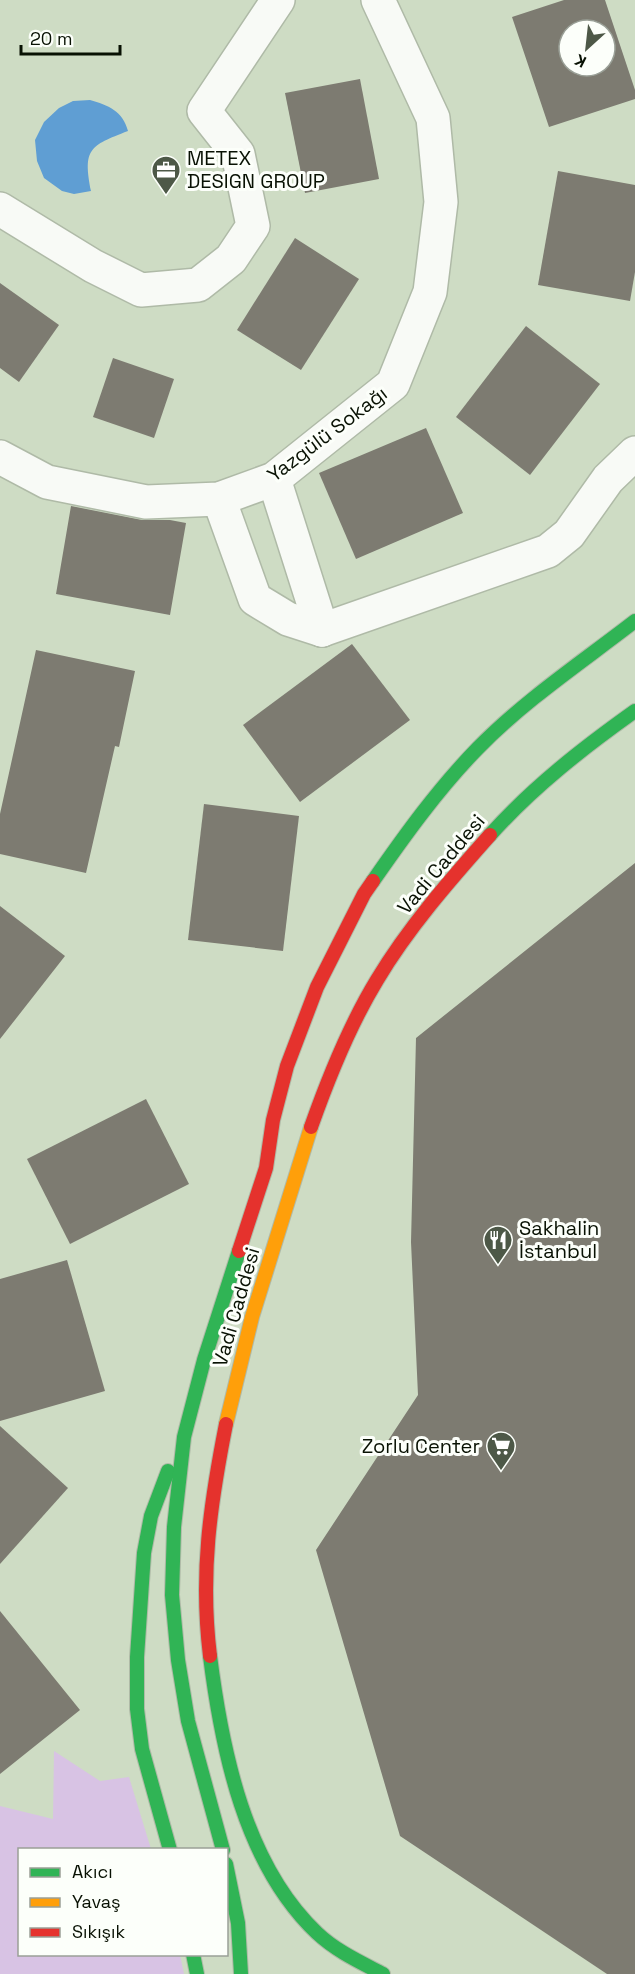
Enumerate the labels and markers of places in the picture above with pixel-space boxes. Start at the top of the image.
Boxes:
place label: METEX DESIGN GROUP [187,145,325,194]
office icon: METEX DESIGN GROUP [150,154,182,196]
place label: Sakhalin İstanbul [519,1215,599,1264]
restaurant icon: Sakhalin İstanbul [482,1224,514,1266]
supermarket icon: Zorlu Center [485,1430,517,1472]
place label: Zorlu Center [362,1433,480,1459]

